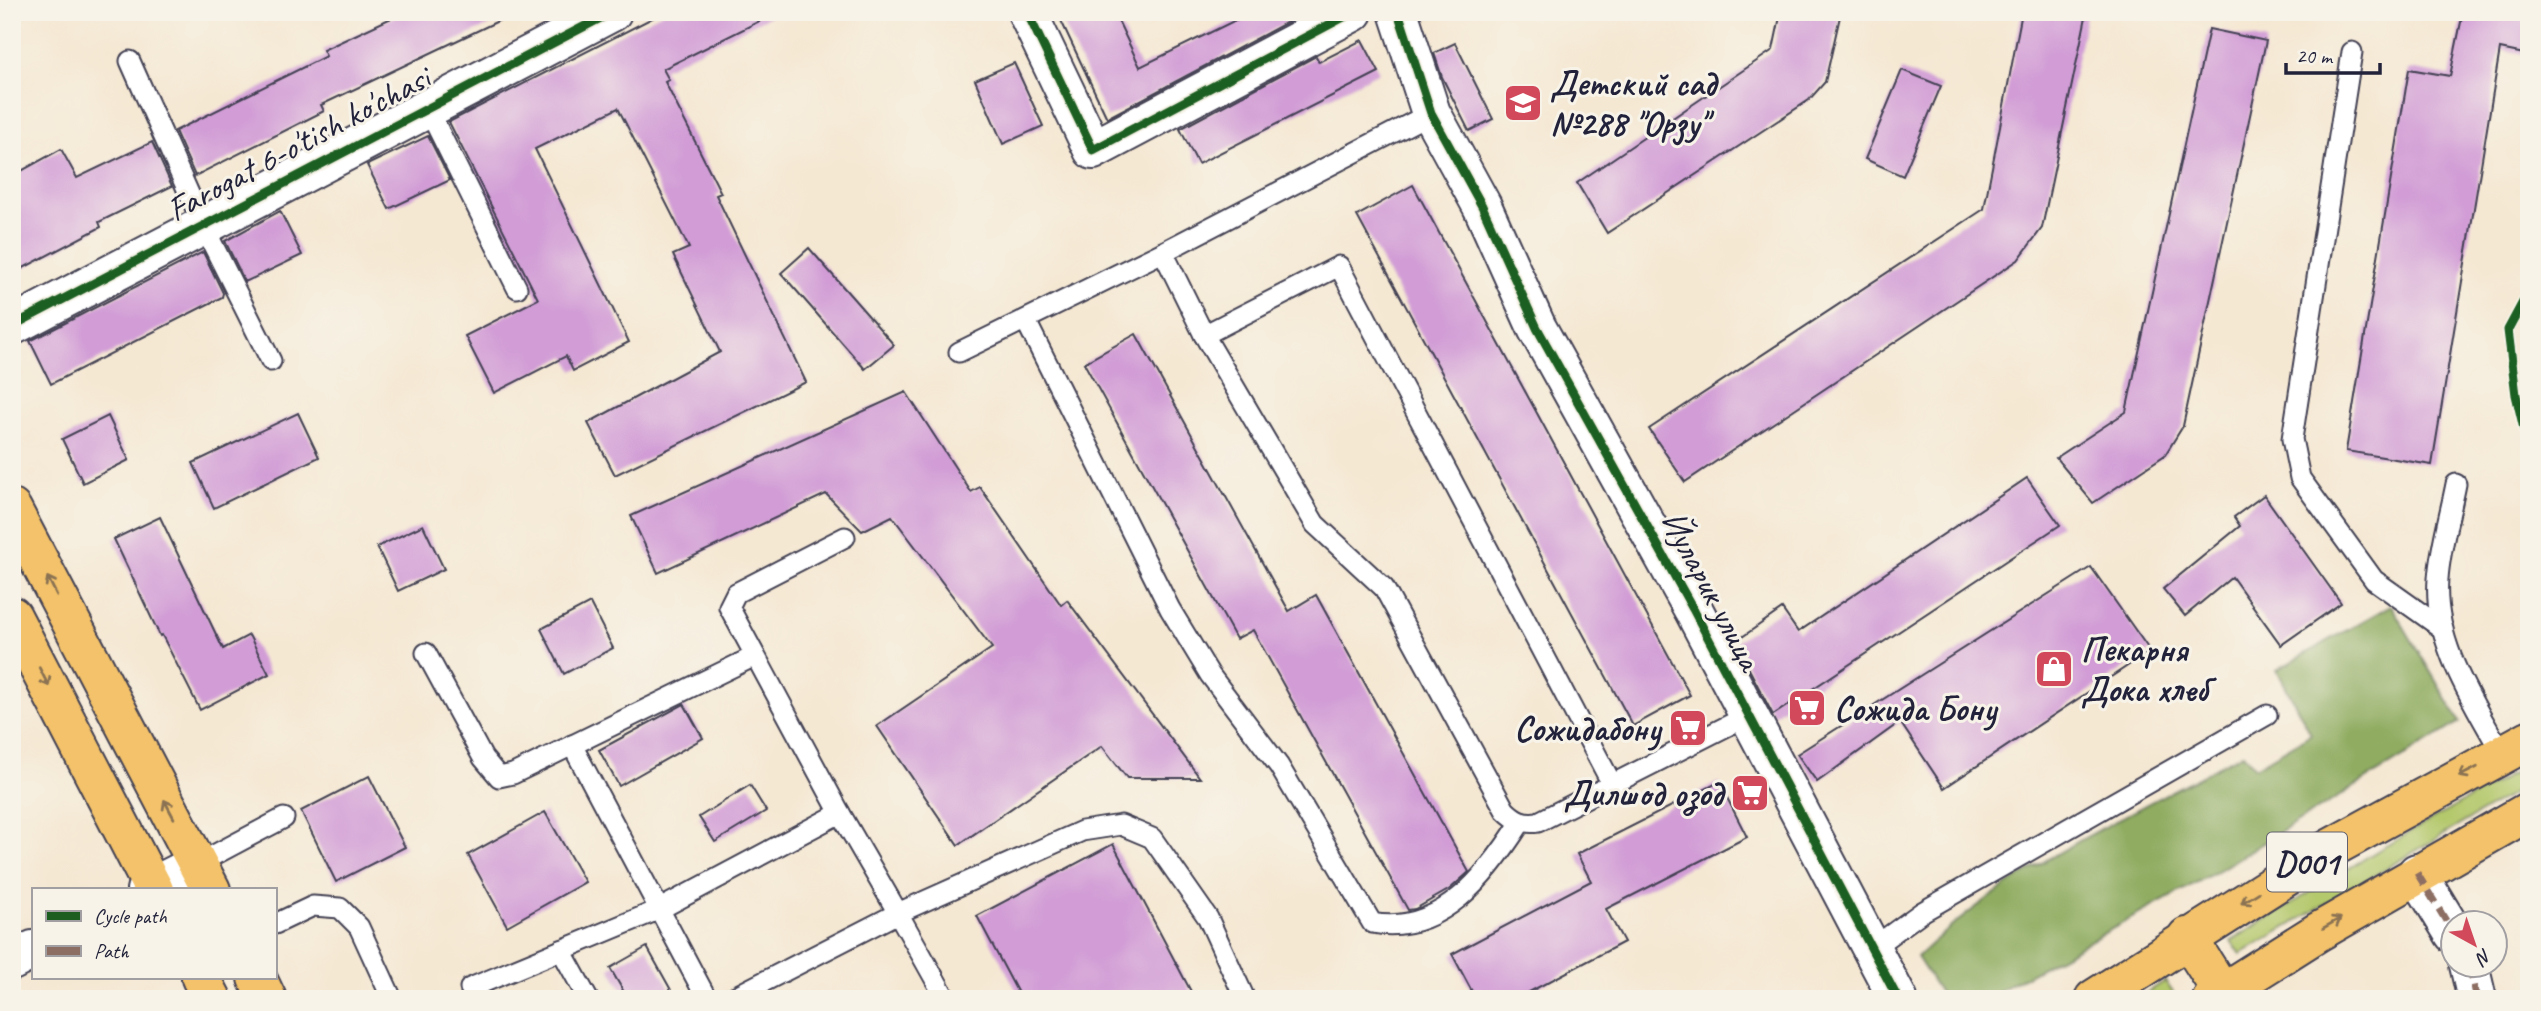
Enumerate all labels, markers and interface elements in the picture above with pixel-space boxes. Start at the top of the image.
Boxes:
scale bar [2286,32,2380,76]
text: 20 m [2296,43,2334,69]
street label: Farogat 6-o'tish ko'chasi [159,53,441,232]
place label: Детский сад №288 "Орзу" [1550,61,1719,146]
school or university icon: Детский сад №288 "Орзу" [1502,82,1544,124]
street label: Йуларик улица [1651,503,1774,680]
one-way arrow [45,576,58,597]
place label: Пекарня Дока хлеб [2081,627,2217,712]
shop icon: Пекарня Дока хлеб [2033,648,2075,690]
one-way arrow [37,666,51,687]
place label: Сожида Бону [1834,686,1999,731]
supermarket icon: Сожида Бону [1786,687,1828,729]
place label: Сожидабону [1514,706,1663,751]
supermarket icon: Сожидабону [1667,707,1709,749]
one-way arrow [2458,765,2479,779]
place label: Дилшод озод [1564,771,1726,816]
supermarket icon: Дилшод озод [1729,772,1771,814]
one-way arrow [161,800,175,820]
road number: D001 [2267,832,2347,891]
legend [32,888,276,979]
one-way arrow [2241,890,2260,905]
text: Cycle path [94,903,167,929]
north arrow [2440,909,2510,979]
one-way arrow [2322,916,2342,930]
text: Path [94,938,130,964]
text: N [2470,943,2497,971]

